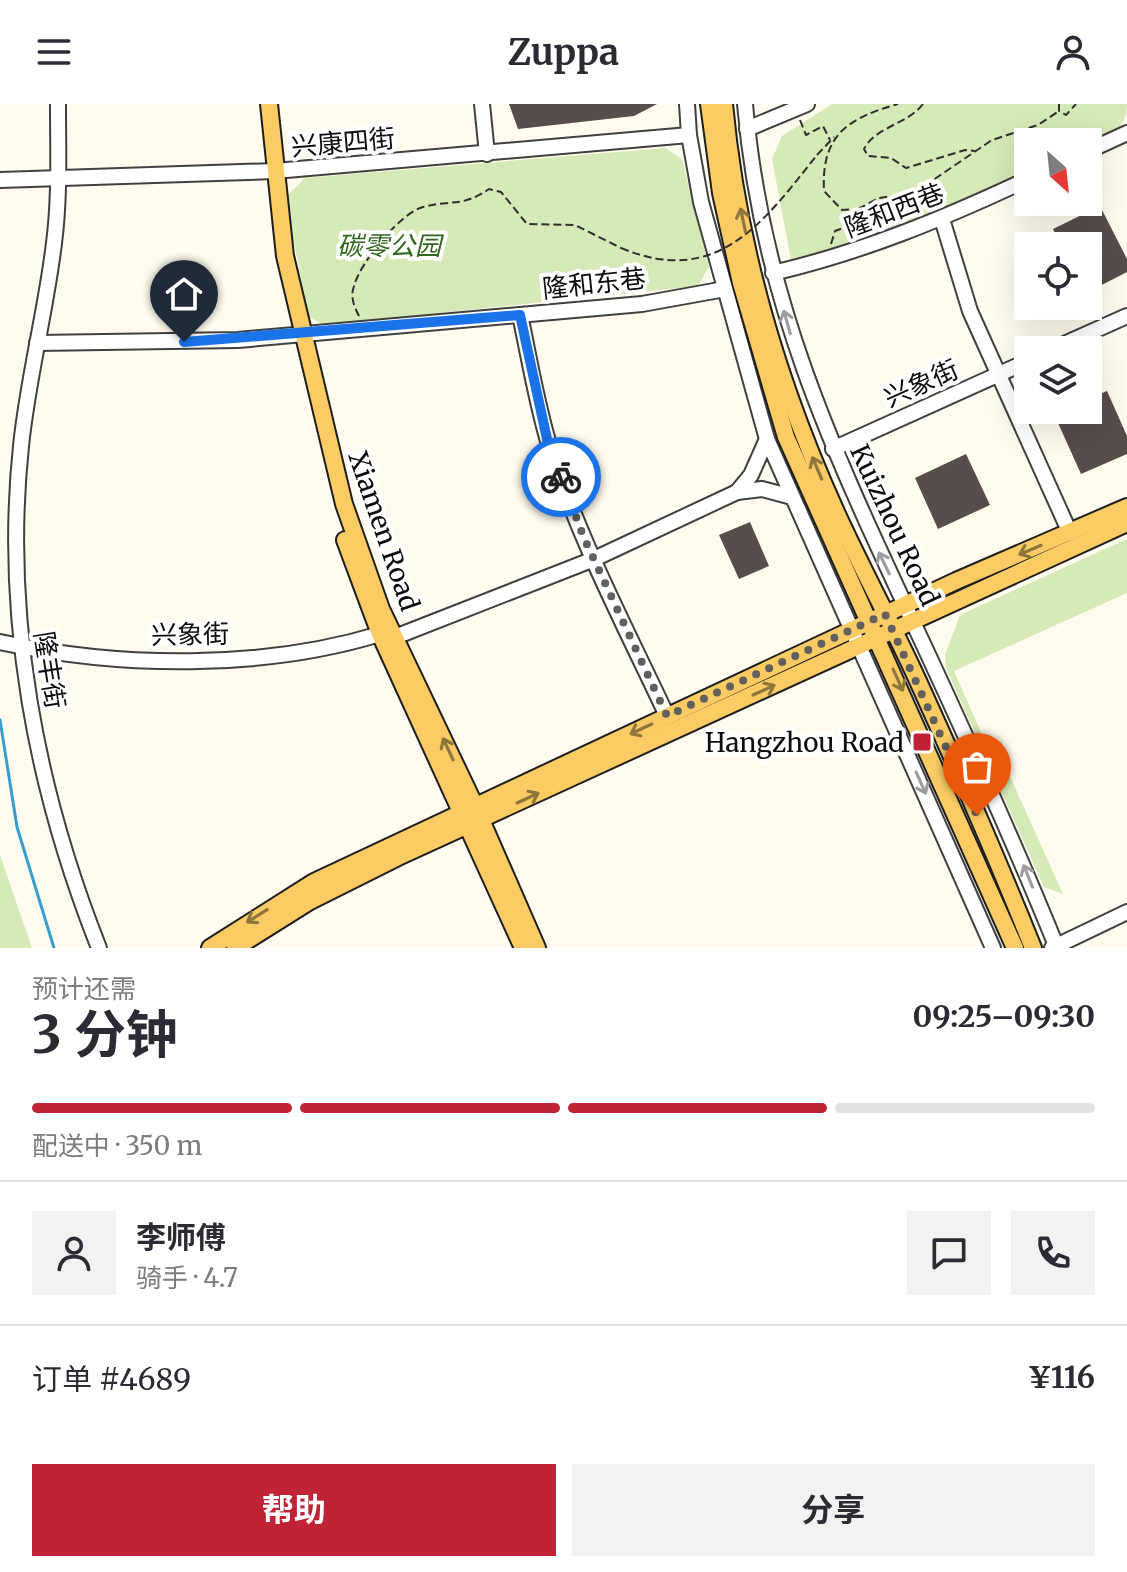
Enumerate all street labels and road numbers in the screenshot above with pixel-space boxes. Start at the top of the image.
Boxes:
street label: 兴康四街 [290,121,396,163]
street label: 隆和西巷 [840,176,948,244]
street label: 隆和东巷 [541,261,647,305]
street label: 兴象街 [879,352,963,414]
street label: Kuizhou Road [843,439,947,611]
street label: Xiamen Road [341,447,427,615]
street label: 兴象街 [151,617,229,651]
street label: 隆丰街 [28,629,72,711]

